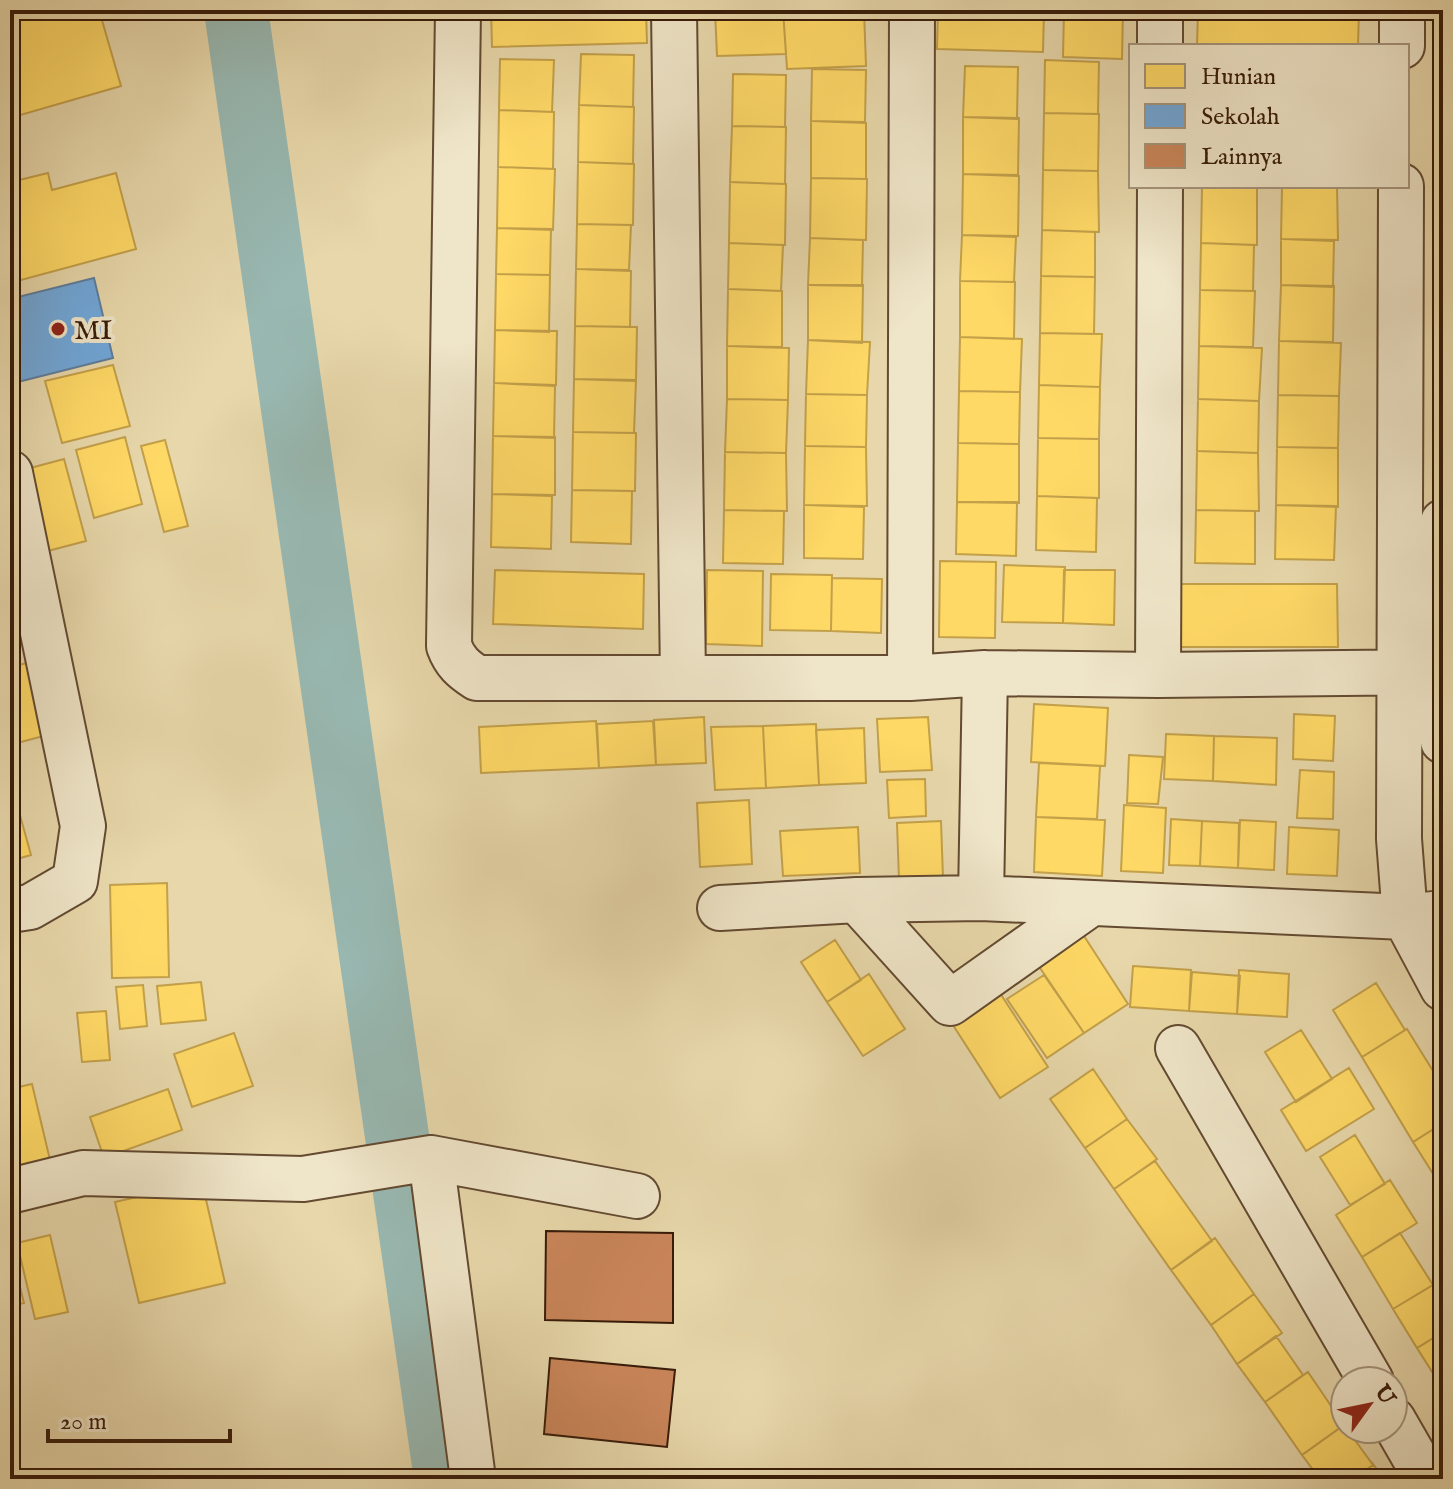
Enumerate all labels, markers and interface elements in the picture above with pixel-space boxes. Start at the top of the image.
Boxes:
legend [1129,44,1409,188]
text: Hunian [1201,62,1276,93]
text: Sekolah [1201,102,1280,133]
text: Lainnya [1201,142,1283,173]
place label: MI [74,314,112,349]
marker: MI [49,320,67,338]
north arrow [1329,1365,1409,1445]
text: U [1367,1379,1402,1412]
scale bar [48,1393,230,1443]
text: 20 m [60,1407,107,1438]

